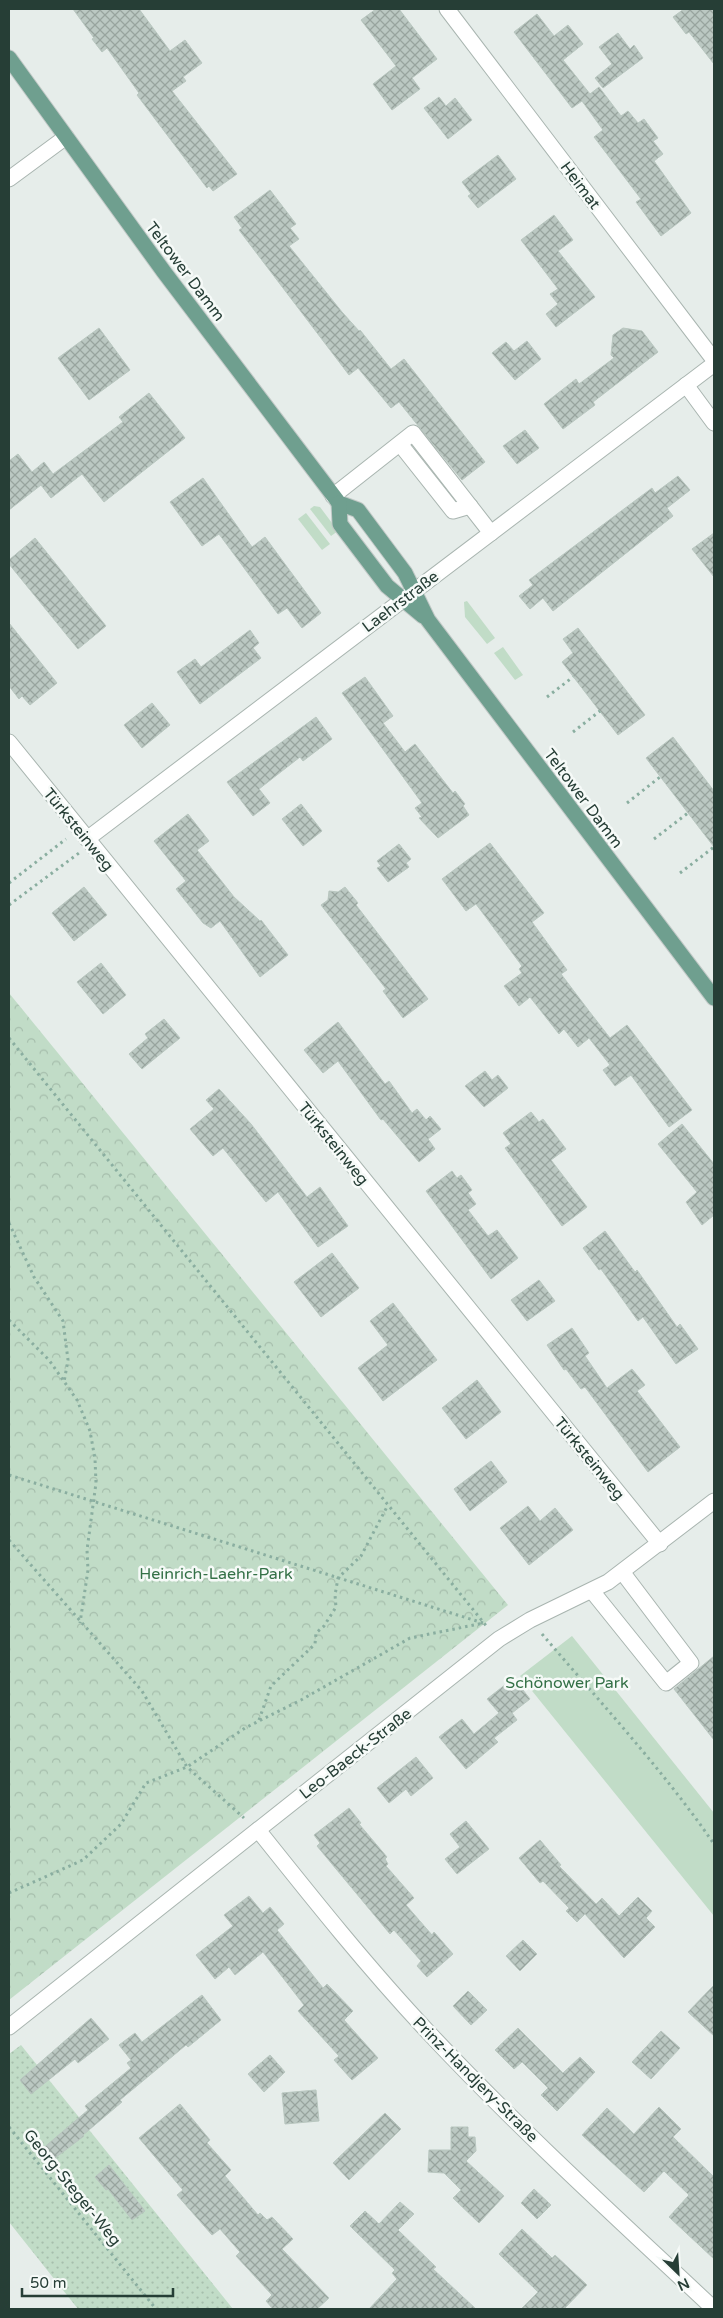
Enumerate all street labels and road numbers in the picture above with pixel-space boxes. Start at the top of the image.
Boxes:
street label: Heimat [556,158,605,213]
street label: Teltower Damm [141,218,229,325]
street label: Laehrstraße [358,566,443,637]
street label: Teltower Damm [539,745,627,852]
street label: Türksteinweg [39,784,118,875]
street label: Türksteinweg [294,1098,373,1189]
street label: Türksteinweg [550,1413,629,1504]
street label: Leo-Baeck-Straße [296,1704,416,1804]
street label: Prinz-Handjery-Straße [408,2013,542,2147]
street label: Georg-Steger-Weg [19,2125,125,2250]

